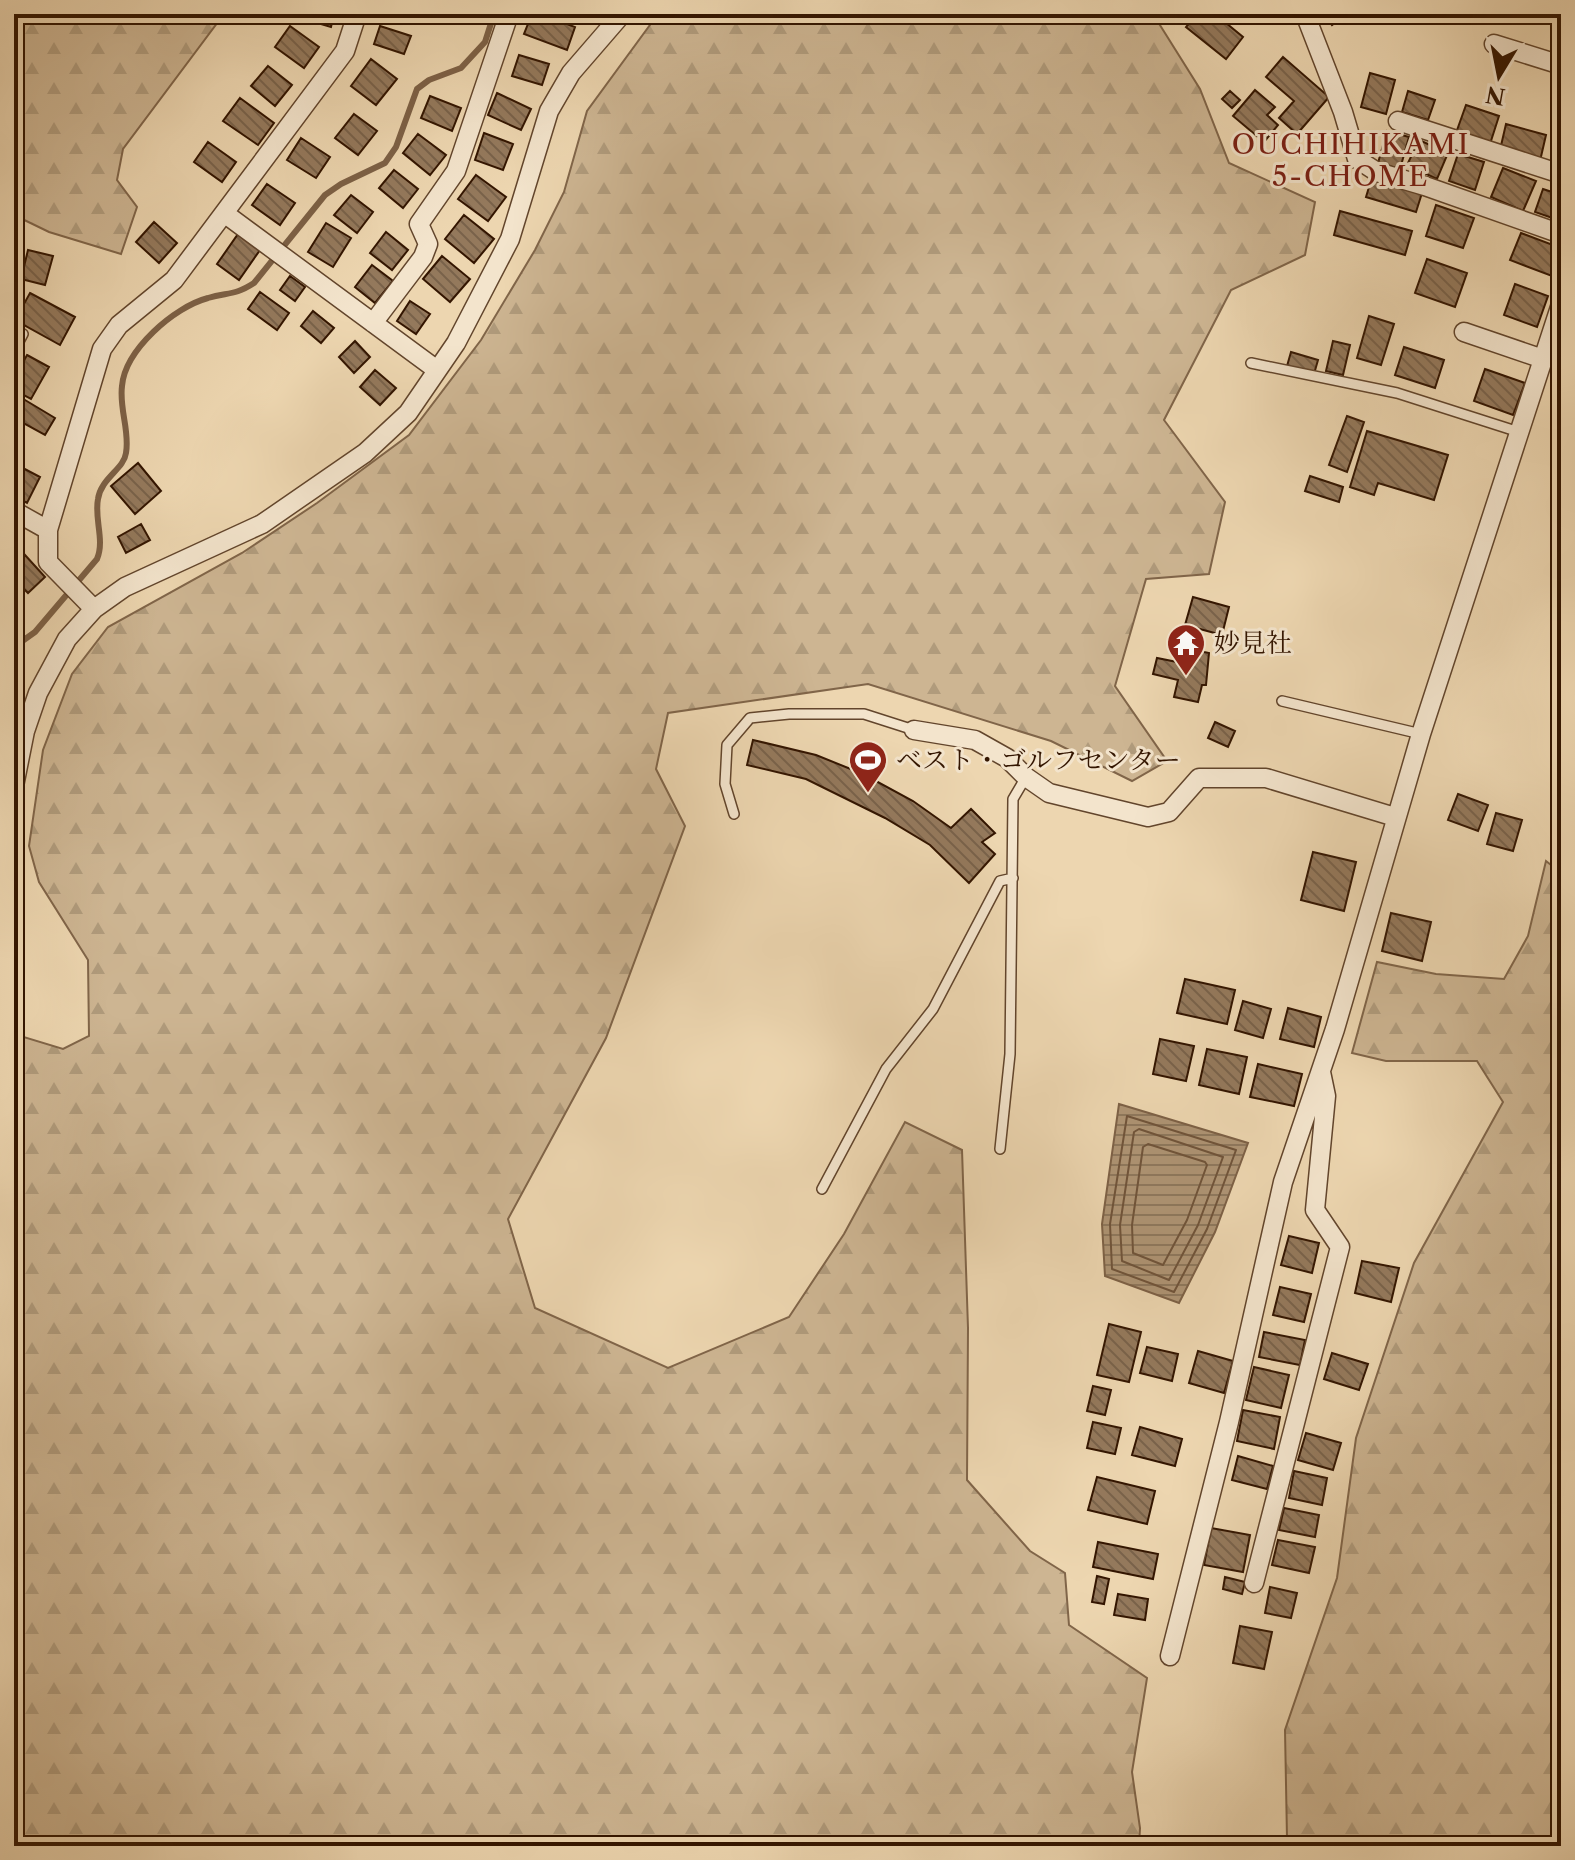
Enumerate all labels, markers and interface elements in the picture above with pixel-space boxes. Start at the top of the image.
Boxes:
north arrow [1459,36,1539,116]
text: N [1484,80,1507,110]
district label: OUCHIHIKAMI 5-CHOME [1232,127,1470,193]
temple icon: 妙見社 [1165,622,1207,677]
place label: 妙見社 [1214,627,1292,659]
sports icon: ベスト・ゴルフセンター [847,739,889,794]
place label: ベスト・ゴルフセンター [896,744,1181,776]

